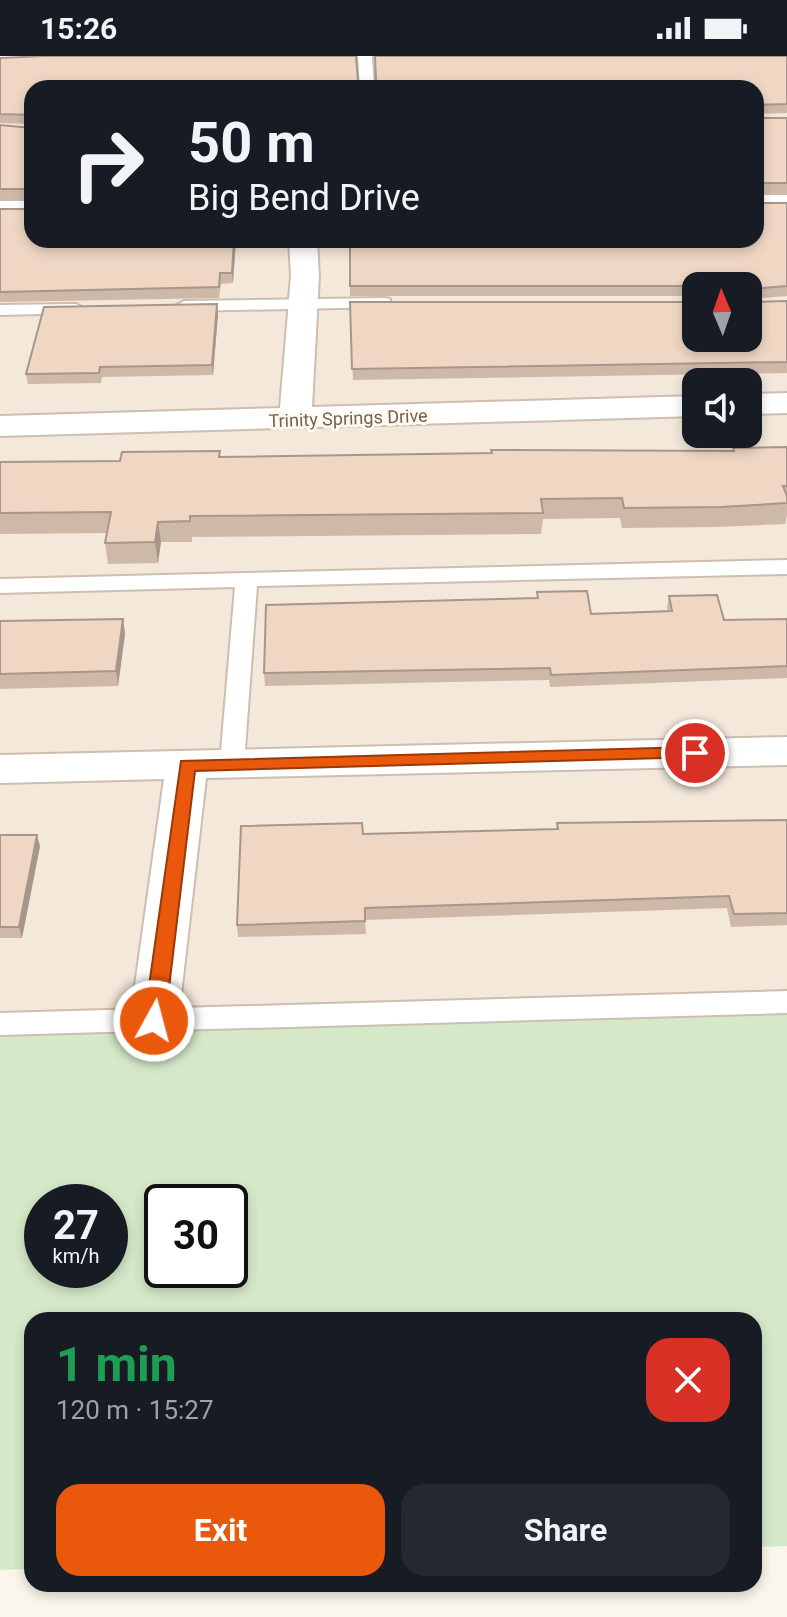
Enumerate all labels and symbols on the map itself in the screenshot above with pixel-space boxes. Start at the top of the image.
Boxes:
north arrow [682,272,762,352]
street label: Trinity Springs Drive [268,405,428,431]
pin [661,719,729,787]
position arrow [112,979,196,1063]
speed limit sign: 30 [144,1184,248,1288]

